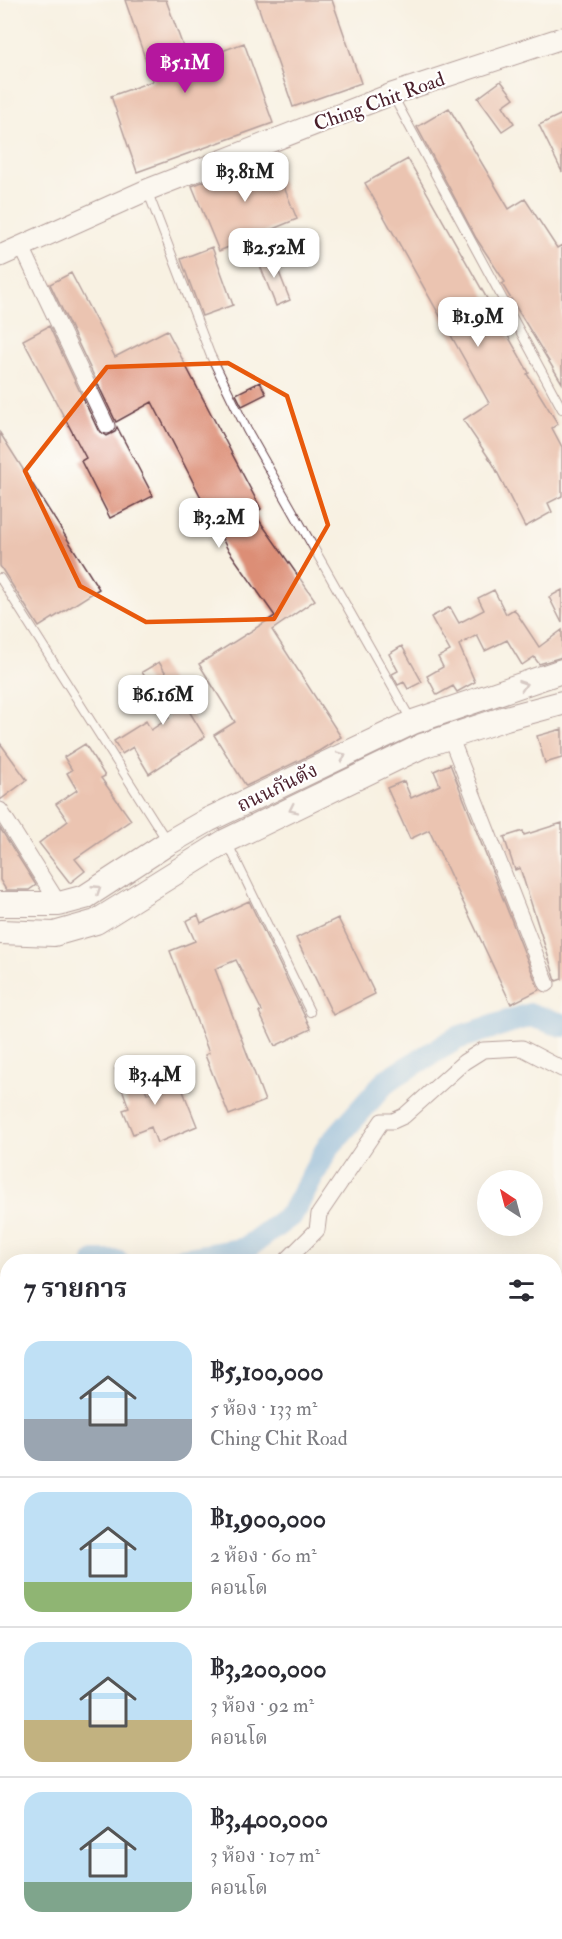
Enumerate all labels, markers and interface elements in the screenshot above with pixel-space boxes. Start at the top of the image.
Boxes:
pin: ฿5.1M [143,43,227,94]
text: ฿5.1M [160,50,210,75]
street label: Ching Chit Road [310,66,448,137]
pin: ฿3.81M [196,152,294,203]
text: ฿3.81M [216,159,274,184]
pin: ฿2.52M [225,228,323,279]
text: ฿2.52M [242,235,306,260]
pin: ฿1.9M [436,297,520,348]
text: ฿1.9M [452,304,504,329]
pin: ฿3.2M [177,498,261,549]
text: ฿3.2M [193,505,245,530]
pin: ฿6.16M [114,675,212,726]
one-way arrow [517,679,528,692]
text: ฿6.16M [132,682,194,707]
one-way arrow [335,752,346,764]
street label: ถนนกันตัง [233,757,322,818]
one-way arrow [289,801,300,813]
one-way arrow [90,885,101,896]
pin: ฿3.4M [113,1055,197,1106]
text: ฿3.4M [128,1062,182,1087]
north arrow [477,1170,543,1236]
map controls [477,1170,543,1236]
text: 7 รายการ [24,1273,127,1305]
icon: filters [505,1274,538,1307]
text: ฿5,100,000 [210,1356,324,1388]
icon: home [72,1365,144,1437]
text: 5 ห้อง · 133 m² [210,1396,317,1421]
text: Ching Chit Road [210,1426,348,1451]
text: ฿1,900,000 [210,1503,326,1535]
icon: home [72,1516,144,1588]
text: 2 ห้อง · 60 m² [210,1543,317,1568]
text: คอนโด [210,1575,268,1600]
text: ฿3,200,000 [210,1653,327,1685]
icon: home [72,1666,144,1738]
text: 3 ห้อง · 92 m² [210,1693,314,1718]
text: คอนโด [210,1725,268,1750]
text: ฿3,400,000 [210,1803,328,1835]
icon: home [72,1816,144,1888]
text: 3 ห้อง · 107 m² [210,1843,320,1868]
text: คอนโด [210,1875,268,1900]

